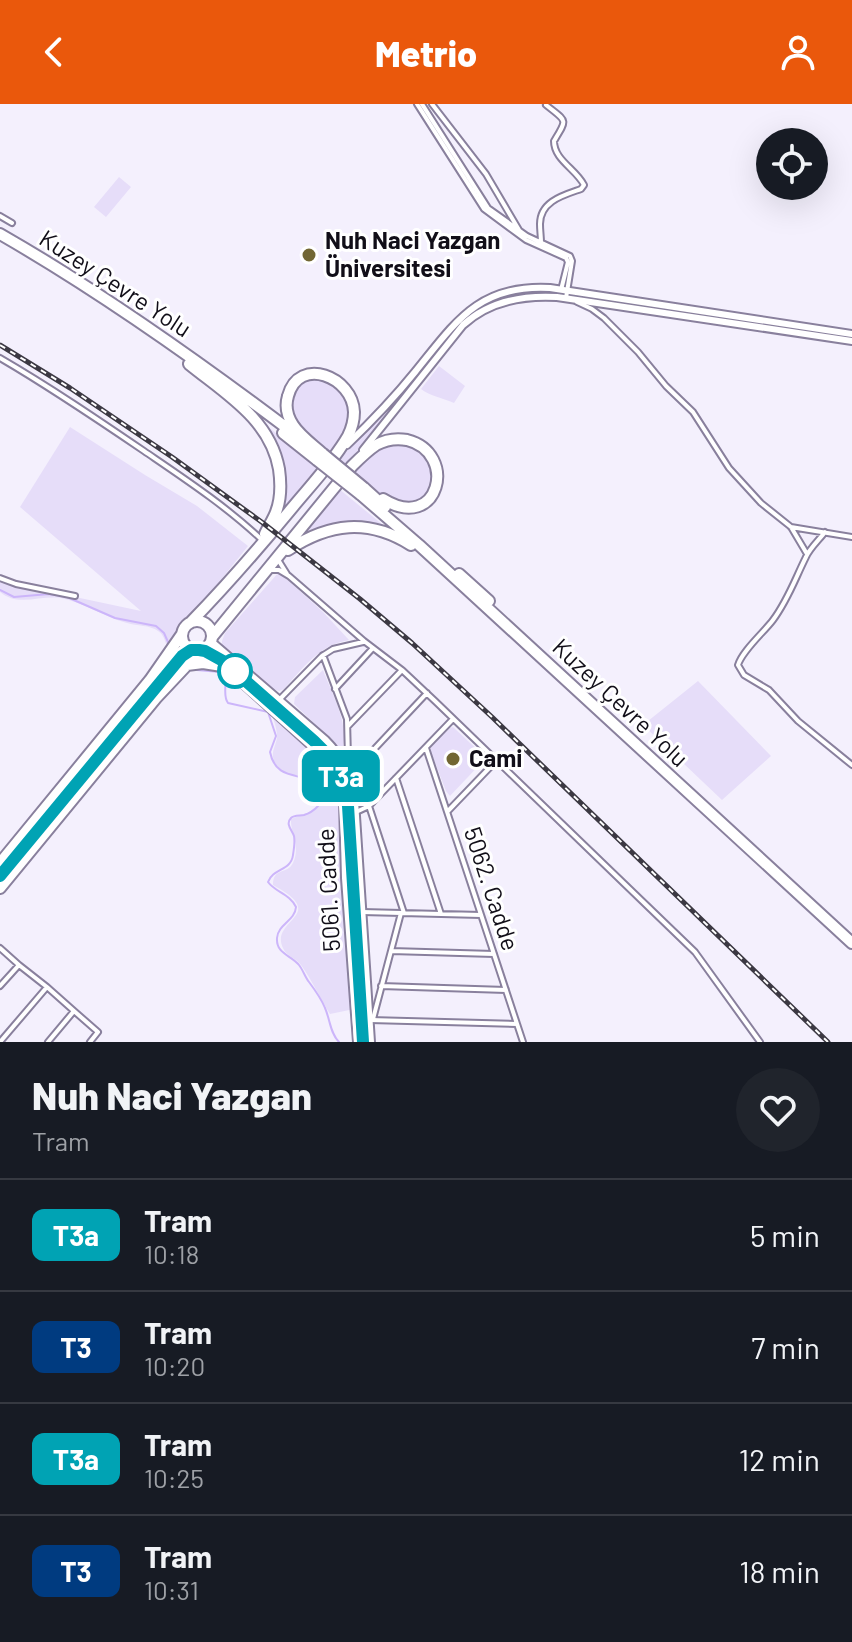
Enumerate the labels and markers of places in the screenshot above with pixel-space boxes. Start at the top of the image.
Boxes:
place label: Nuh Naci Yazgan Üniversitesi [325,225,501,282]
marker: Nuh Naci Yazgan Üniversitesi [300,246,318,264]
unlabelled marker [218,654,252,688]
place label: Cami [469,743,522,772]
marker: Cami [444,750,462,768]

